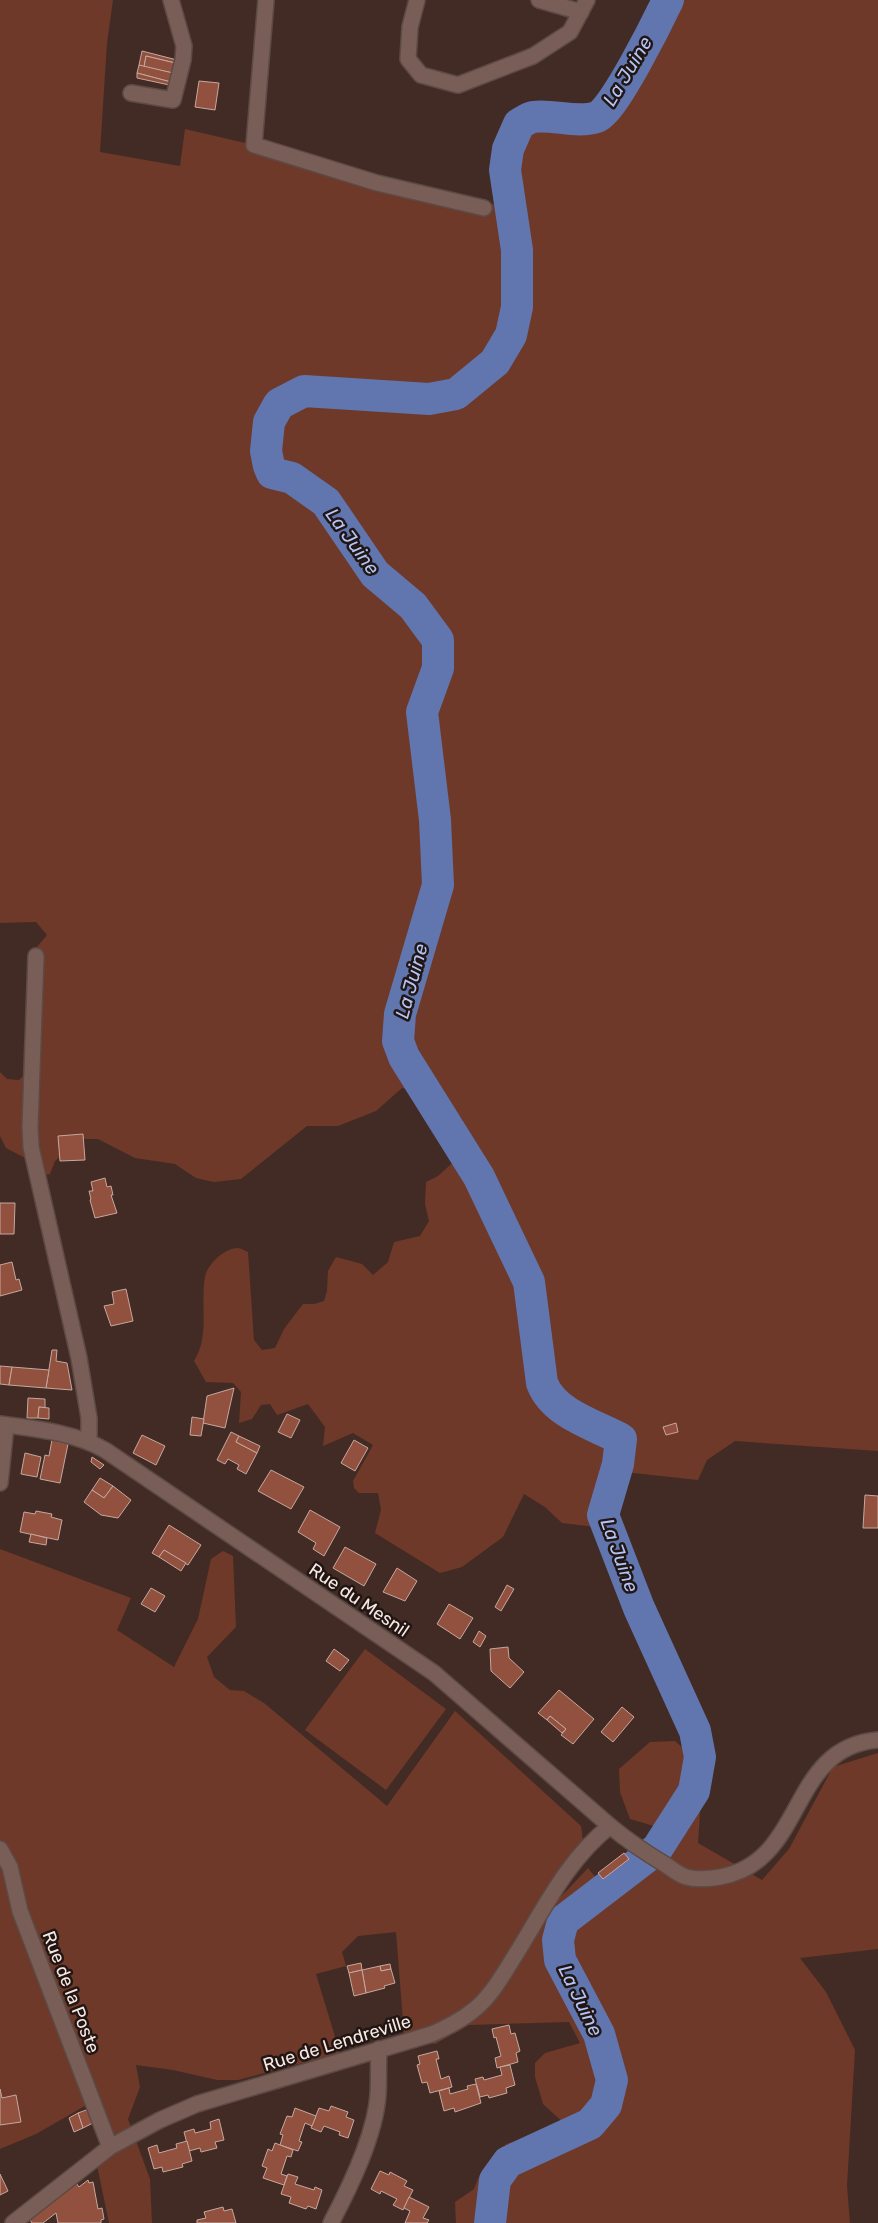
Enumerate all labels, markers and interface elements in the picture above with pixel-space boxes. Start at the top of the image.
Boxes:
water label: La Juine [598,32,657,110]
water label: La Juine [321,504,385,579]
water label: La Juine [390,941,433,1021]
water label: La Juine [596,1515,644,1595]
street label: Rue du Mesnil [305,1558,413,1642]
street label: Rue de la Poste [38,1928,104,2056]
water label: La Juine [553,1961,608,2040]
street label: Rue de Lendreville [260,2010,414,2076]

